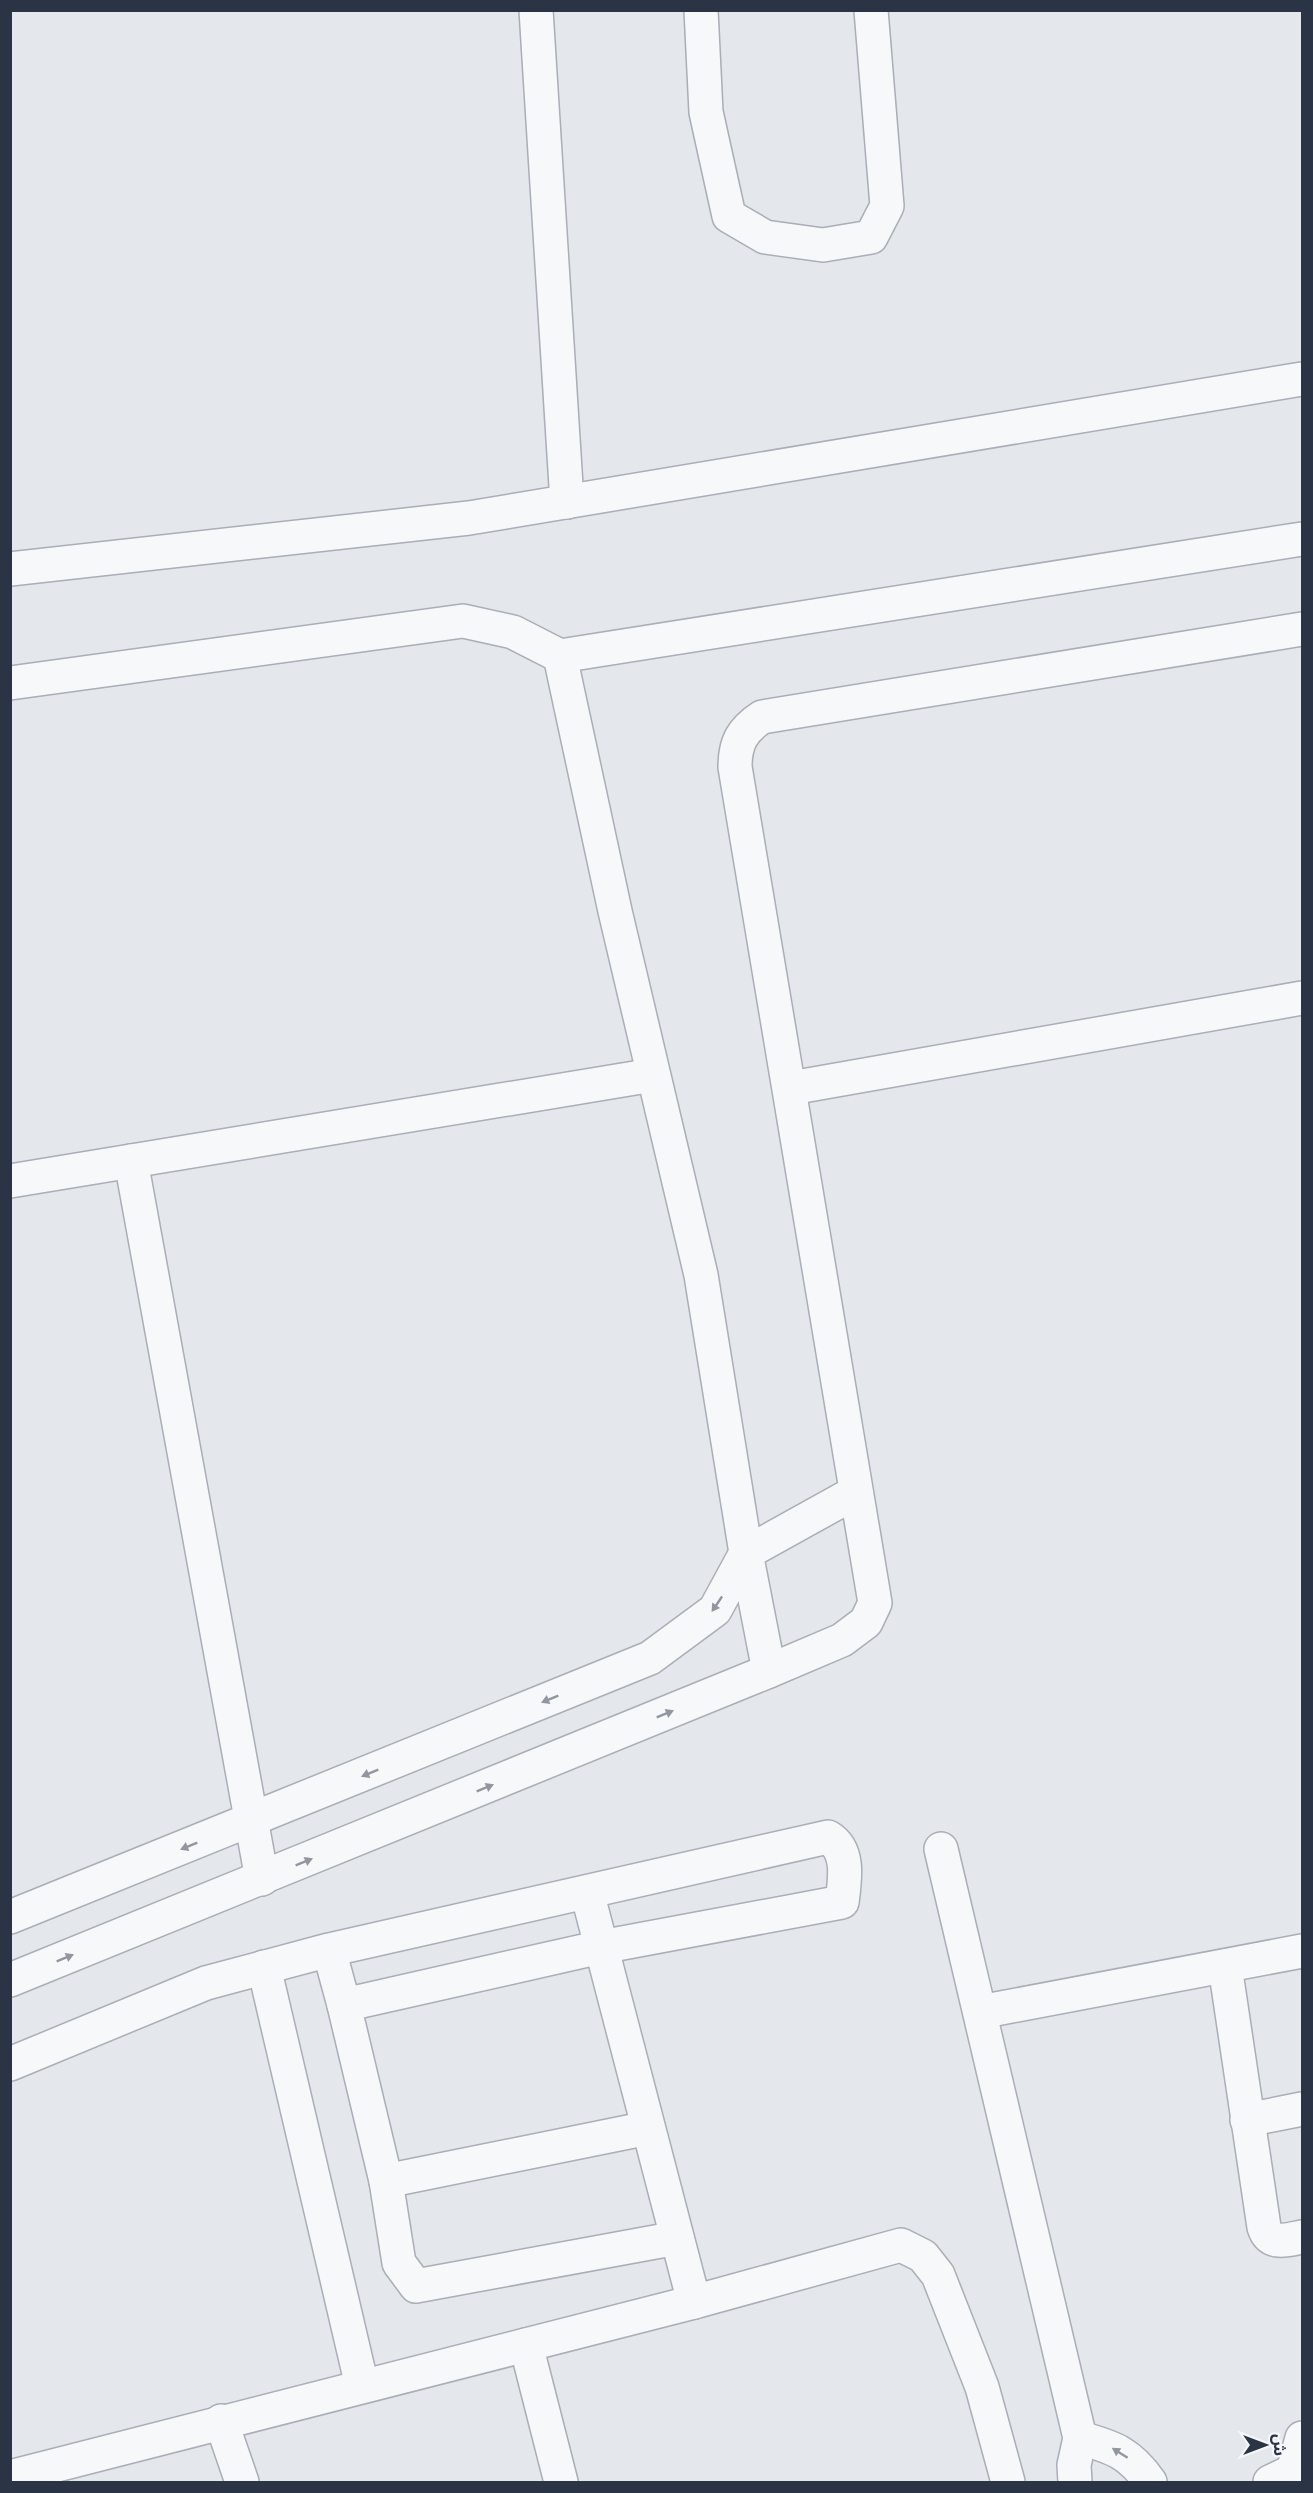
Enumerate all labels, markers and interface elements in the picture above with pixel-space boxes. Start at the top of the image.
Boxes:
one-way arrow [712,1595,723,1612]
one-way arrow [541,1694,559,1704]
one-way arrow [656,1709,674,1719]
one-way arrow [360,1768,378,1778]
one-way arrow [476,1783,494,1793]
one-way arrow [180,1842,198,1851]
one-way arrow [295,1857,313,1866]
one-way arrow [56,1953,74,1963]
north arrow [1235,2415,1295,2475]
text: ش [1270,2434,1290,2456]
one-way arrow [1112,2447,1128,2458]

